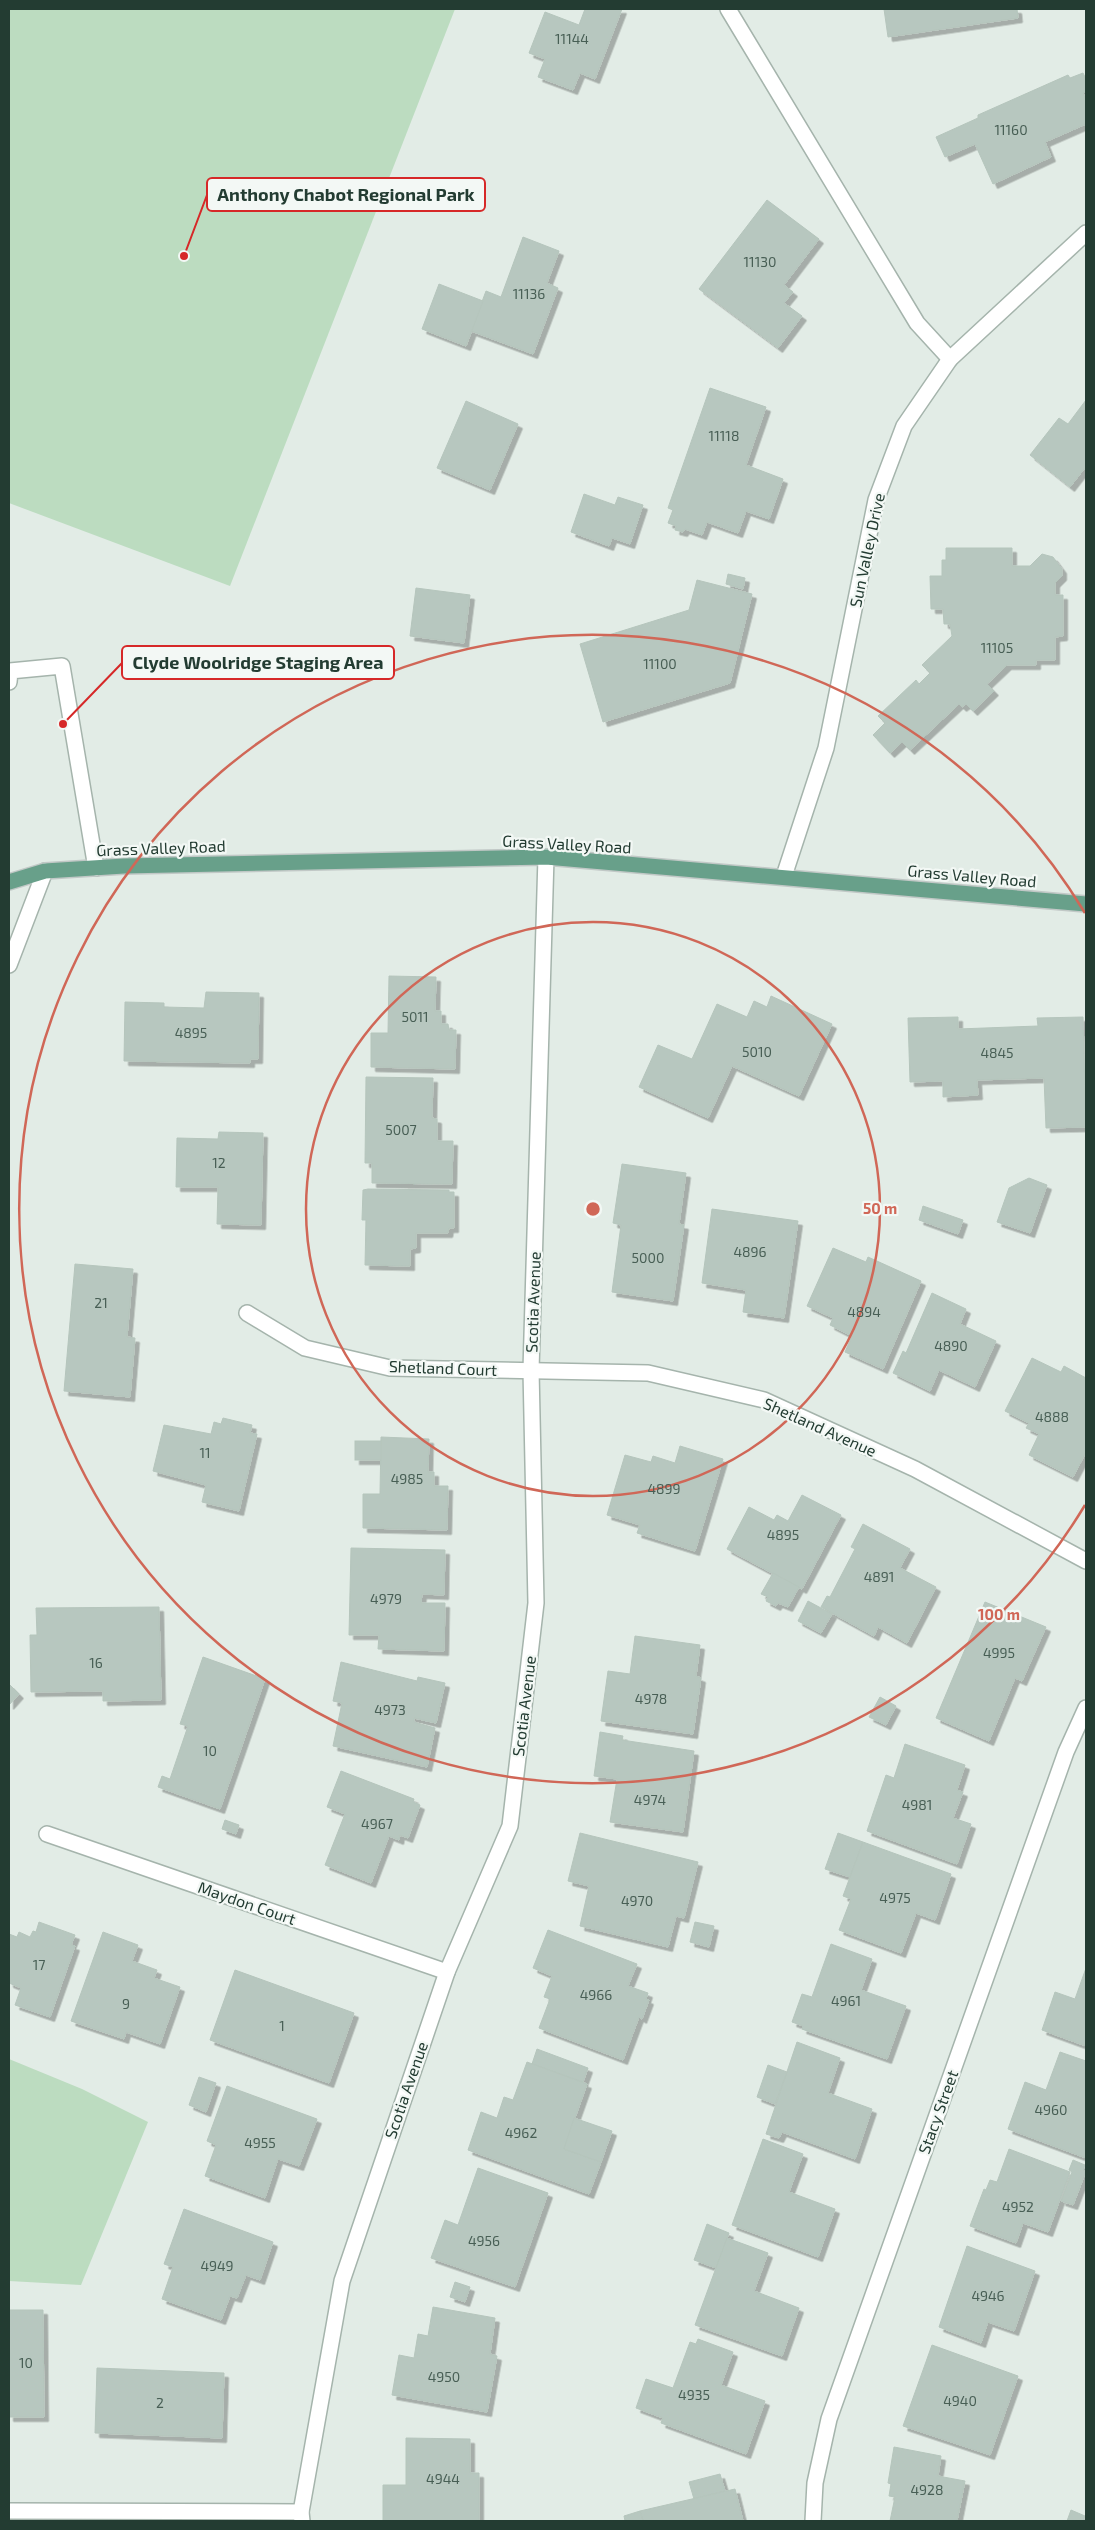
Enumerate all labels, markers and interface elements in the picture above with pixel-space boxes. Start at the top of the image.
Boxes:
house number: 11144 [555,30,589,47]
house number: 11160 [994,121,1028,138]
callout: Anthony Chabot Regional Park [207,178,485,211]
text: Anthony Chabot Regional Park [217,183,475,205]
house number: 11130 [744,253,776,270]
house number: 11136 [513,285,545,302]
house number: 11118 [709,427,739,444]
street label: Sun Valley Drive [845,491,888,609]
house number: 11105 [981,639,1013,656]
callout: Clyde Woolridge Staging Area [122,646,394,679]
text: Clyde Woolridge Staging Area [133,651,383,673]
house number: 11100 [643,655,677,672]
street label: Grass Valley Road [502,831,632,856]
street label: Grass Valley Road [96,836,226,859]
street label: Grass Valley Road [907,860,1037,891]
house number: 5011 [401,1008,429,1025]
house number: 4895 [175,1024,207,1041]
house number: 5010 [742,1043,772,1060]
house number: 4845 [980,1044,1014,1061]
house number: 5007 [385,1121,417,1138]
house number: 12 [212,1154,226,1171]
text: 50 m [863,1199,897,1217]
centre of rings [584,1200,602,1218]
house number: 4896 [733,1243,767,1260]
house number: 5000 [632,1249,664,1266]
street label: Scotia Avenue [521,1251,544,1353]
house number: 21 [94,1294,108,1311]
house number: 4894 [847,1303,881,1320]
house number: 4890 [934,1337,968,1354]
street label: Shetland Court [389,1356,498,1379]
street label: Shetland Avenue [761,1393,880,1460]
house number: 4888 [1035,1408,1069,1425]
house number: 11 [199,1444,211,1461]
house number: 4985 [391,1470,423,1487]
house number: 4899 [647,1480,681,1497]
house number: 4895 [767,1526,799,1543]
house number: 4891 [864,1568,894,1585]
house number: 4979 [370,1590,402,1607]
text: 100 m [978,1605,1020,1623]
house number: 4995 [983,1644,1015,1661]
house number: 16 [89,1654,103,1671]
street label: Scotia Avenue [508,1654,539,1757]
house number: 4978 [635,1690,667,1707]
house number: 4973 [374,1701,406,1718]
house number: 10 [203,1742,217,1759]
house number: 4974 [634,1791,666,1808]
house number: 4981 [902,1796,932,1813]
house number: 4967 [361,1815,393,1832]
street label: Maydon Court [196,1877,299,1928]
house number: 4975 [879,1889,911,1906]
house number: 4970 [621,1892,653,1909]
house number: 17 [33,1956,45,1973]
house number: 4966 [580,1986,612,2003]
house number: 4961 [831,1992,861,2009]
house number: 9 [122,1995,130,2012]
house number: 1 [279,2017,285,2034]
street label: Scotia Avenue [380,2039,431,2141]
street label: Stacy Street [914,2067,961,2156]
house number: 4960 [1034,2101,1068,2118]
house number: 4962 [505,2124,537,2141]
house number: 4955 [244,2134,276,2151]
house number: 4952 [1002,2198,1034,2215]
house number: 4956 [468,2232,500,2249]
house number: 4949 [200,2257,234,2274]
house number: 4946 [971,2287,1005,2304]
house number: 10 [19,2354,33,2371]
house number: 4950 [428,2368,460,2385]
house number: 4935 [678,2386,710,2403]
house number: 4940 [943,2392,977,2409]
house number: 2 [156,2394,164,2411]
house number: 4944 [426,2470,460,2487]
house number: 4928 [911,2481,943,2498]

